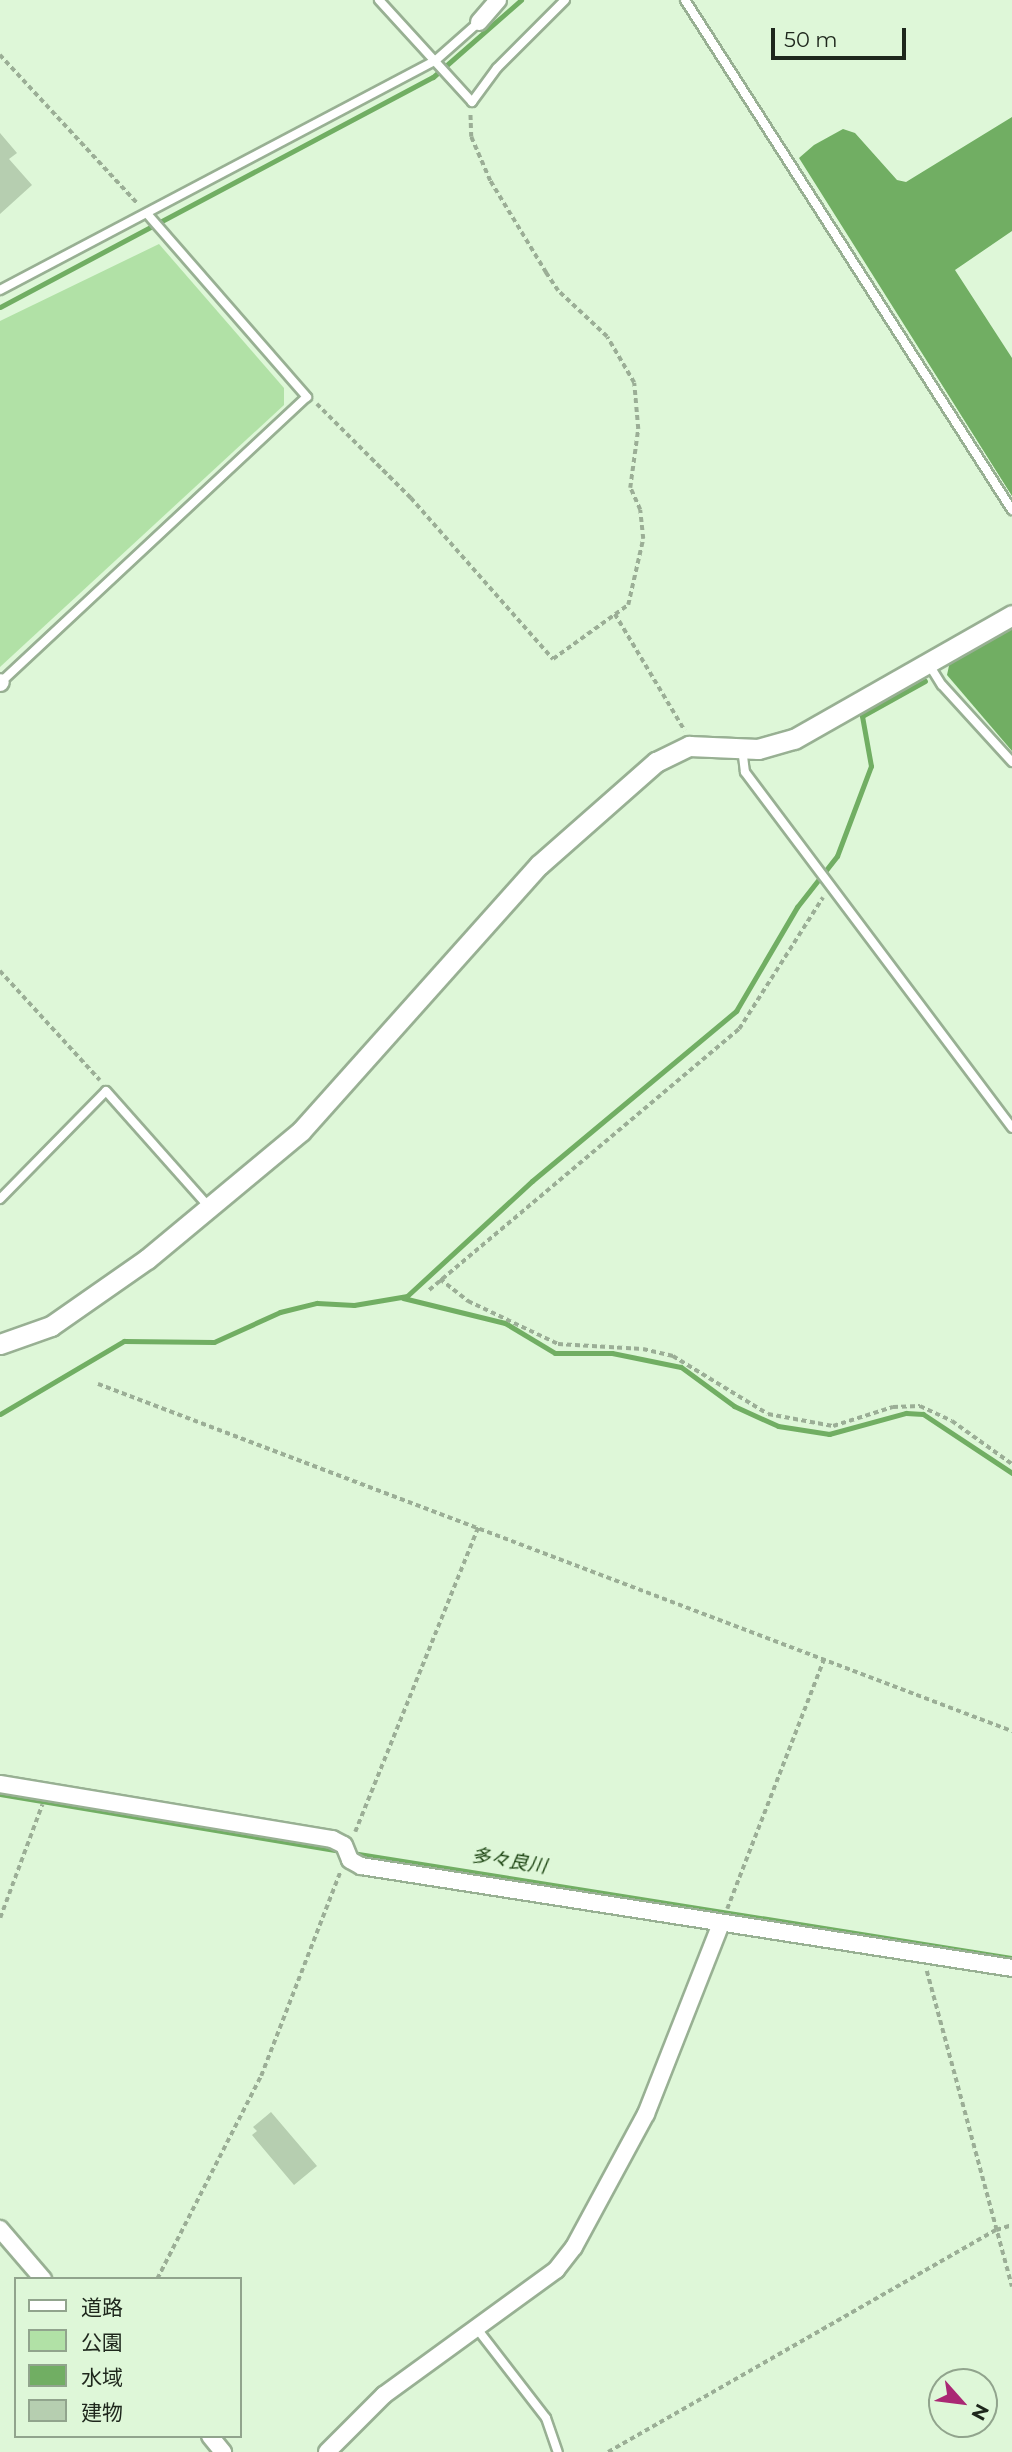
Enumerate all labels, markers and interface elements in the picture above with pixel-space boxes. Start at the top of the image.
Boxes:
scale bar [774,14,909,58]
text: 50 m [784,27,838,52]
water label: 多々良川 [470,1844,548,1878]
legend [14,2277,242,2438]
text: 道路 [81,2295,123,2320]
text: 公園 [81,2330,123,2355]
text: 水域 [81,2365,123,2390]
north arrow [928,2368,998,2438]
text: 建物 [81,2400,123,2425]
text: N [966,2400,994,2424]

